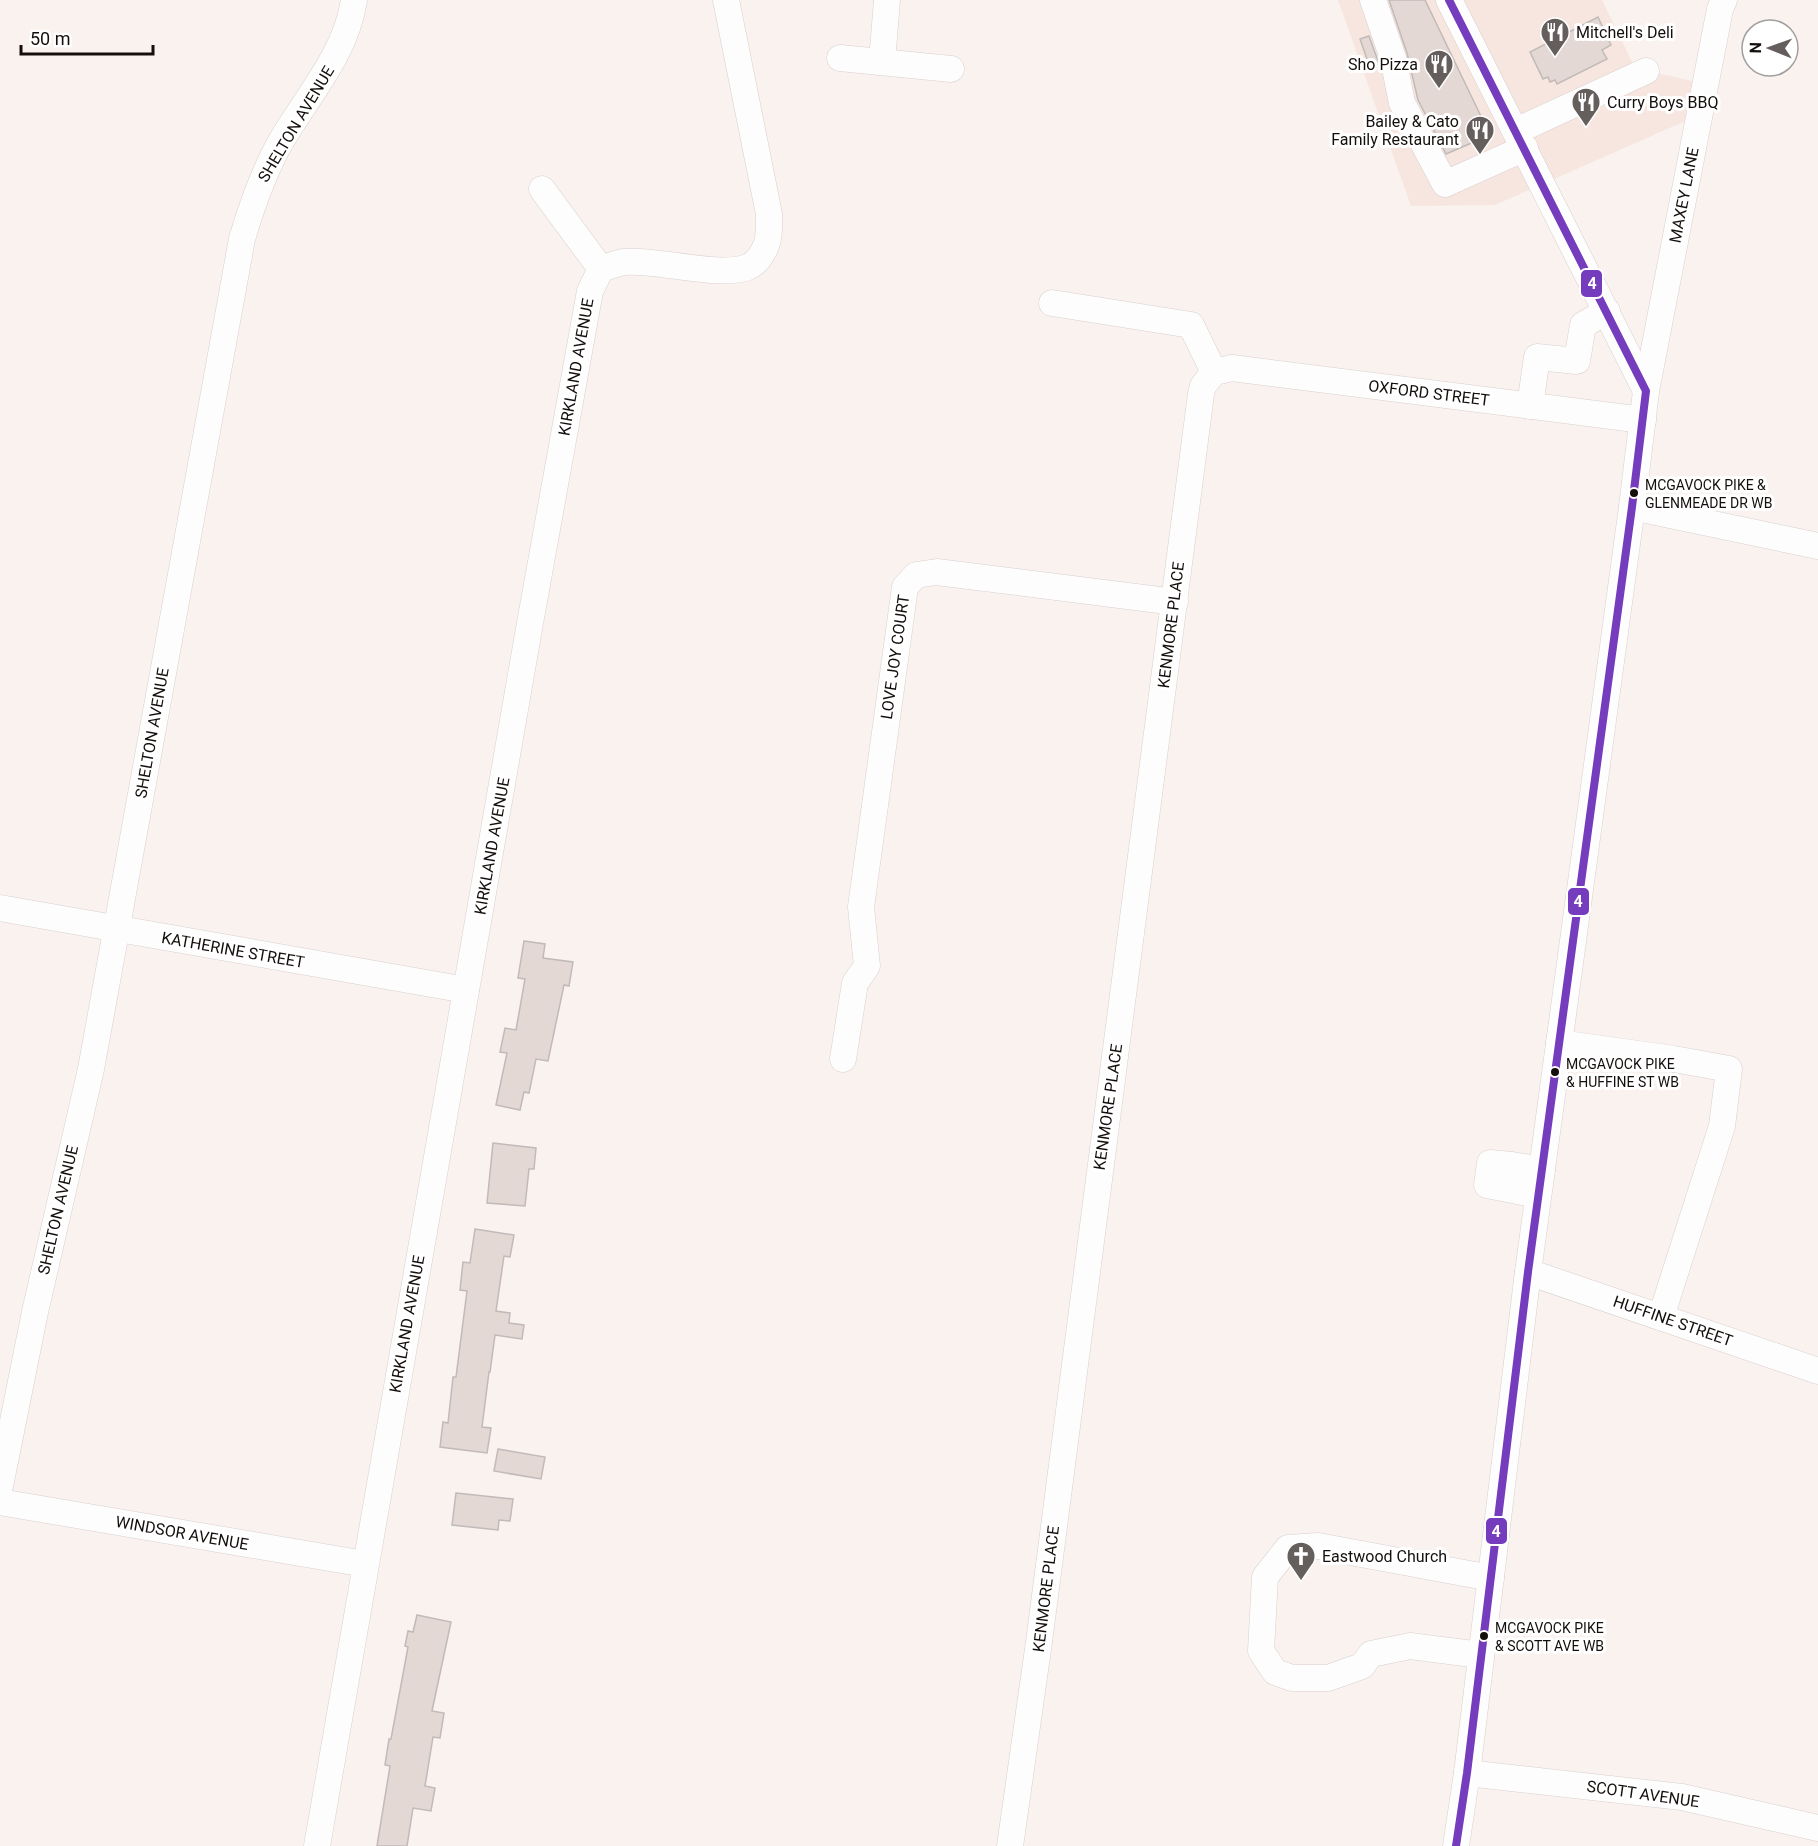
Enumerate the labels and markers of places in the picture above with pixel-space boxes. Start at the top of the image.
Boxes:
restaurant icon: Mitchell's Deli [1539,16,1571,58]
place label: Mitchell's Deli [1576,23,1674,42]
restaurant icon: Sho Pizza [1423,48,1455,90]
place label: Sho Pizza [1348,55,1418,74]
restaurant icon: Curry Boys BBQ [1570,86,1602,128]
place label: Curry Boys BBQ [1607,93,1718,112]
place label: Bailey & Cato Family Restaurant [1331,112,1459,149]
restaurant icon: Bailey & Cato Family Restaurant [1464,114,1496,156]
place label: MCGAVOCK PIKE & GLENMEADE DR WB [1645,477,1772,511]
marker: MCGAVOCK PIKE & GLENMEADE DR WB [1628,487,1640,499]
place label: MCGAVOCK PIKE & HUFFINE ST WB [1566,1056,1679,1090]
marker: MCGAVOCK PIKE & HUFFINE ST WB [1549,1066,1561,1078]
church icon: Eastwood Church [1285,1540,1317,1582]
place label: Eastwood Church [1322,1547,1447,1566]
place label: MCGAVOCK PIKE & SCOTT AVE WB [1495,1620,1604,1654]
marker: MCGAVOCK PIKE & SCOTT AVE WB [1478,1630,1490,1642]

